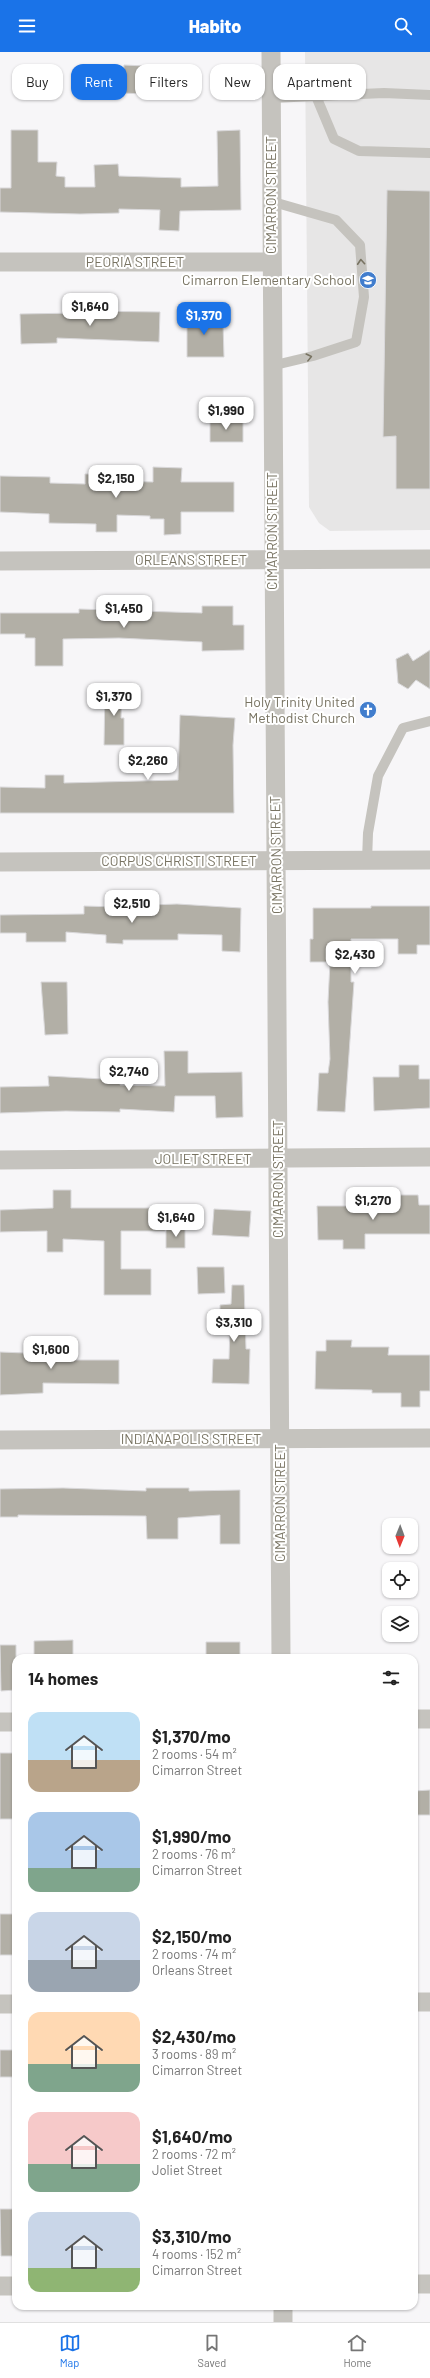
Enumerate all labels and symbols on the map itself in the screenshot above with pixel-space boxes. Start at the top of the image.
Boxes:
street label: CIMARRON STREET [262,136,279,254]
street label: PEORIA STREET [86,253,184,270]
one-way arrow [357,259,366,265]
school or university icon: Cimarron Elementary School [358,270,378,290]
place label: Cimarron Elementary School [182,271,355,288]
pin: $1,640 [57,293,123,327]
pin: $1,370 [171,302,237,336]
one-way arrow [306,353,312,361]
pin: $1,990 [193,397,259,431]
pin: $2,150 [83,465,149,499]
street label: CIMARRON STREET [263,472,280,590]
street label: ORLEANS STREET [135,551,247,568]
pin: $1,450 [91,595,157,629]
pin: $1,370 [81,683,147,717]
place label: Holy Trinity United Methodist Church [244,693,355,726]
church icon: Holy Trinity United Methodist Church [358,700,378,720]
pin: $2,260 [115,747,181,781]
street label: CIMARRON STREET [266,796,285,914]
street label: CORPUS CHRISTI STREET [101,852,257,869]
pin: $2,510 [99,890,165,924]
pin: $2,430 [322,941,388,975]
pin: $2,740 [96,1058,162,1092]
street label: CIMARRON STREET [269,1120,286,1238]
street label: JOLIET STREET [155,1150,251,1167]
pin: $1,270 [340,1187,406,1221]
pin: $1,640 [143,1204,209,1238]
pin: $3,310 [201,1309,267,1343]
pin: $1,600 [18,1336,84,1370]
street label: INDIANAPOLIS STREET [121,1430,261,1447]
street label: CIMARRON STREET [271,1444,288,1562]
north arrow [382,1518,418,1554]

